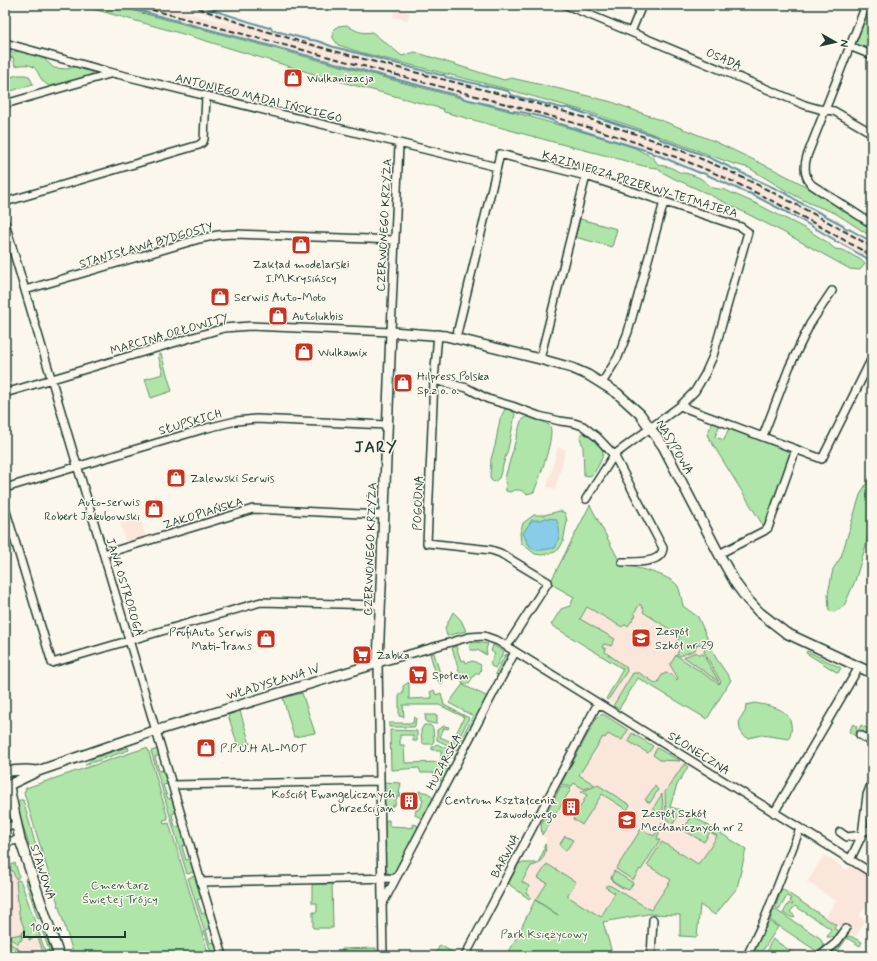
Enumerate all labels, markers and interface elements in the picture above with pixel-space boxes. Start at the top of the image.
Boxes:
north arrow [815,22,855,62]
text: N [836,39,851,48]
street label: OSADA [703,45,744,75]
shop icon: Wulkanizacja [282,67,304,89]
street label: ANTONIEGO MADALIŃSKIEGO [174,70,344,127]
place label: Wulkanizacja [307,71,374,87]
street label: KAZIMIERZA PRZERWY-TETMAJERA [540,148,740,222]
street label: CZERWONEGO KRZYŻA [374,158,396,292]
street label: STANISŁAWA BYDGOSTY [77,219,215,273]
shop icon: Zakład modelarski I.M.Krysińscy [290,234,312,256]
place label: Zakład modelarski I.M.Krysińscy [253,257,349,287]
shop icon: Serwis Auto-Moto [209,286,231,308]
place label: Serwis Auto-Moto [234,290,326,306]
shop icon: Autolukbis [267,305,289,327]
place label: Autolukbis [292,309,343,325]
street label: MARCINA ORŁOWITY [108,310,231,359]
shop icon: Wulkamix [293,341,315,363]
place label: Wulkamix [318,345,367,361]
place label: Hilpress Polska Sp.z o. o. [417,369,490,399]
shop icon: Hilpress Polska Sp.z o. o. [392,372,414,394]
street label: SŁUPSKICH [157,406,224,440]
street label: NASYPOWA [652,417,696,478]
district label: JARY [354,437,398,458]
shop icon: Zalewski Serwis [165,467,187,489]
place label: Zalewski Serwis [190,471,275,487]
street label: POGODNA [410,475,428,531]
street label: CZERWONEGO KRZYŻA [361,482,381,616]
street label: ZAKOPIAŃSKA [161,494,245,534]
place label: Auto-serwis Robert Jakubowski [44,495,141,525]
shop icon: Auto-serwis Robert Jakubowski [143,498,165,520]
street label: JANA OSTROROGA [101,536,147,639]
place label: Zespół Szkół nr 29 [655,624,714,654]
place label: ProfiAuto Serwis Mati-Trans [169,625,253,655]
school or university icon: Zespół Szkół nr 29 [630,627,652,649]
shop icon: ProfiAuto Serwis Mati-Trans [255,628,277,650]
supermarket icon: Żabka [351,644,373,666]
place label: Żabka [376,648,410,664]
street label: WŁADYSŁAWA IV [225,661,322,705]
supermarket icon: Społem [407,664,429,686]
place label: Społem [432,668,469,684]
street label: SŁONECZNA [664,728,733,779]
street label: HUZARSKA [423,732,466,793]
shop icon: P.P.U.H AL-MOT [195,737,217,759]
place label: P.P.U.H AL-MOT [220,741,307,757]
place label: Kościół Ewangelicznych Chrześcijan [272,787,396,817]
building icon: Kościół Ewangelicznych Chrześcijan [398,790,420,812]
place label: Centrum Kształcenia Zawodowego [444,793,558,824]
building icon: Centrum Kształcenia Zawodowego [560,796,582,818]
place label: Zespół Szkół Mechanicznych nr 2 [641,806,743,836]
school or university icon: Zespół Szkół Mechanicznych nr 2 [616,809,638,831]
street label: BARWNA [488,832,524,881]
street label: STAWOWA [26,842,59,902]
park label: Cmentarz Świętej Trójcy [82,878,158,908]
scale bar [24,913,125,939]
text: 100 m [30,920,62,936]
park label: Park Księżycowy [500,927,588,943]

